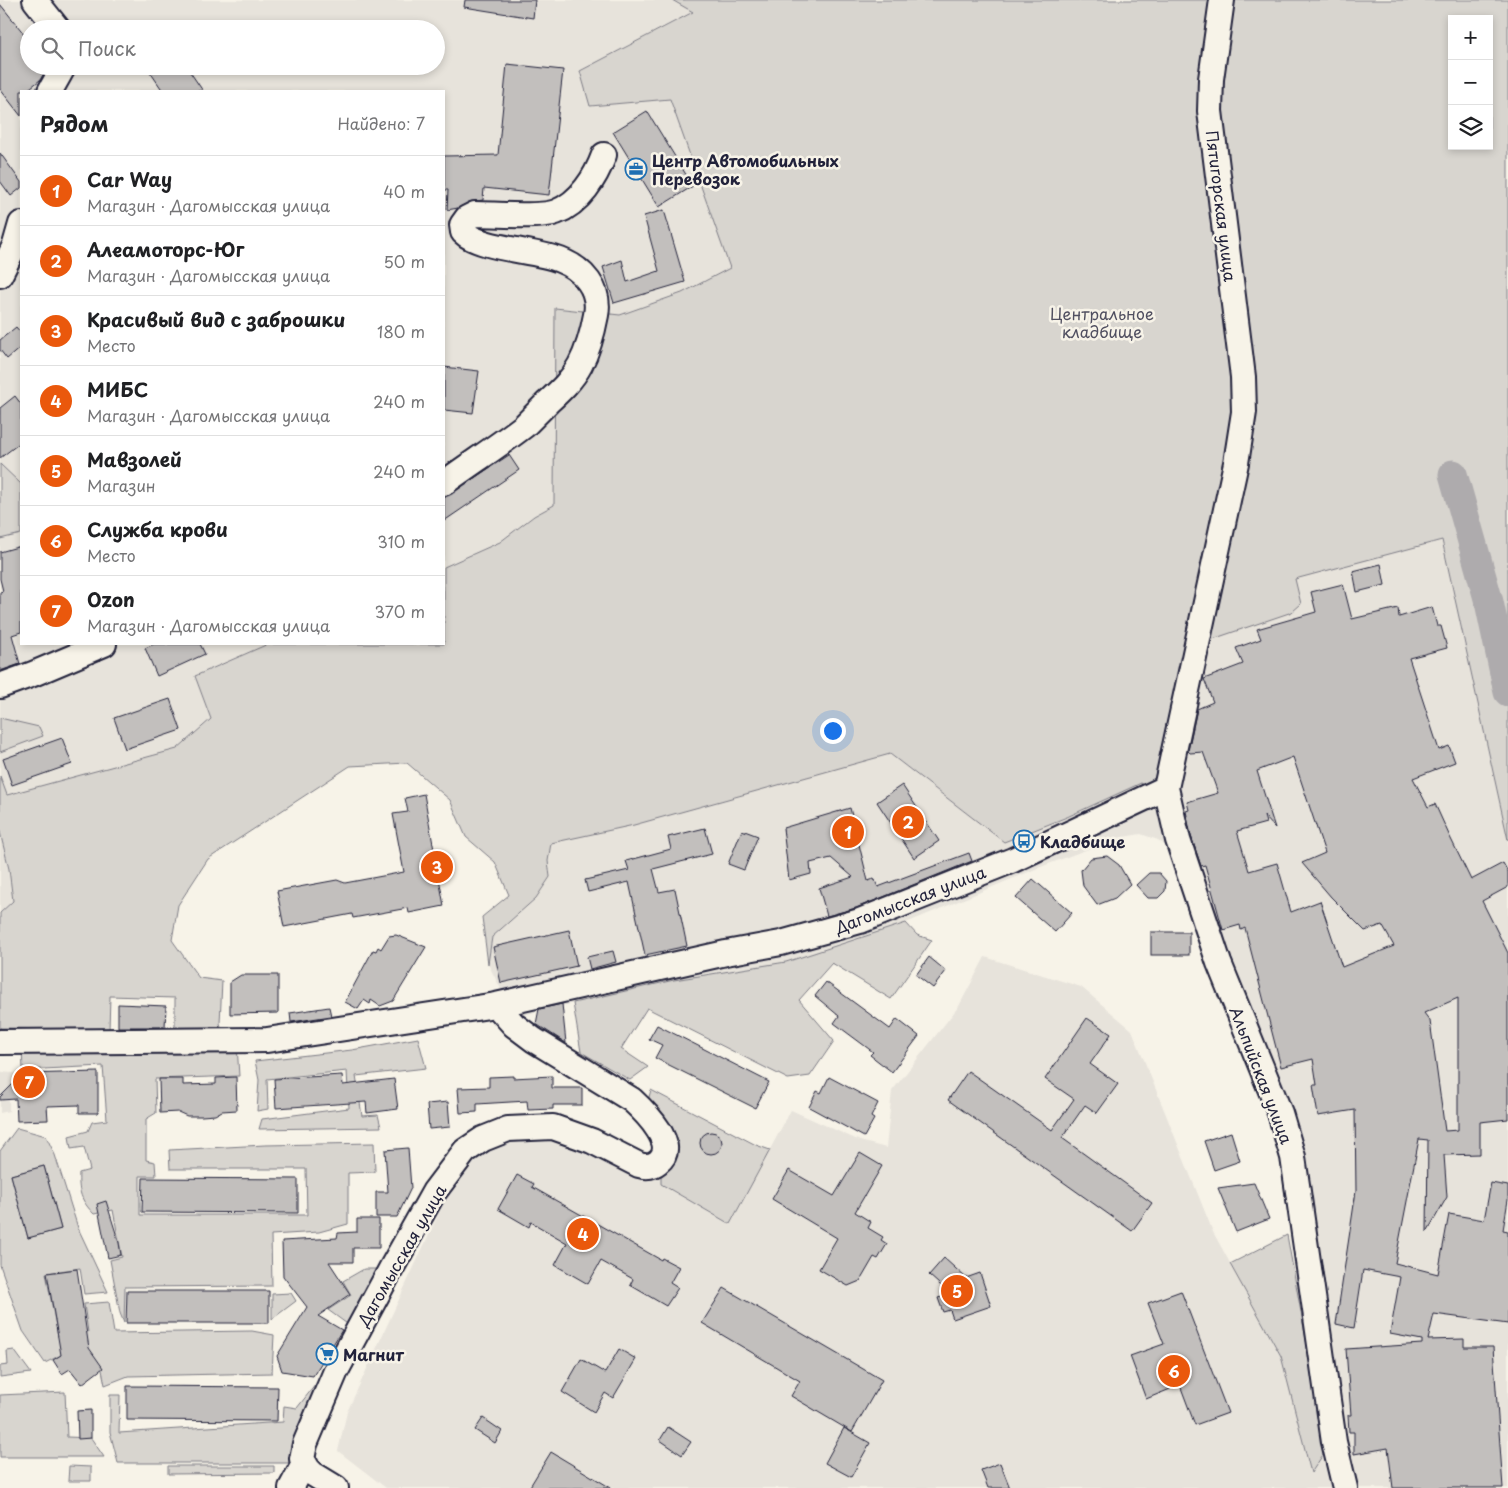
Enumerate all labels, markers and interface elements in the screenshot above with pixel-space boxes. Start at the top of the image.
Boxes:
map controls [1448,15,1493,150]
button: + [1448,15,1493,60]
search box [20,20,445,75]
icon: search [38,34,66,62]
text: Поиск [78,34,136,62]
button: − [1448,60,1493,105]
button: layers [1448,105,1493,150]
text: Рядом [40,107,108,139]
text: Найдено: 7 [338,111,425,135]
street label: Пятигорская улица [1201,129,1243,283]
place label: Центр Автомобильных Перевозок [652,148,839,190]
office icon: Центр Автомобильных Перевозок [624,157,648,181]
text: Car Way [87,165,172,193]
text: 1 [52,179,60,203]
text: 40 m [383,179,425,203]
text: Магазин · Дагомысская улица [87,193,330,217]
text: Алеамоторс-Юг [87,235,244,263]
text: 2 [50,249,62,273]
text: 50 m [384,249,425,273]
text: Магазин · Дагомысская улица [87,263,330,287]
park label: Центральное кладбище [1050,301,1154,343]
text: Красивый вид с заброшки [87,305,345,333]
text: 3 [51,319,61,343]
text: 180 m [377,319,425,343]
text: Место [87,333,136,357]
text: МИБС [87,375,148,403]
text: 4 [51,389,61,413]
text: 240 m [373,389,425,413]
text: Магазин · Дагомысская улица [87,403,330,427]
text: Мавзолей [87,445,182,473]
text: 5 [51,459,61,483]
text: 240 m [373,459,425,483]
text: Магазин [87,473,156,497]
text: Служба крови [87,515,228,543]
text: 6 [50,529,62,553]
text: 310 m [377,529,425,553]
text: Место [87,543,136,567]
text: Ozon [87,585,135,613]
text: 7 [51,599,61,623]
text: 370 m [375,599,425,623]
text: Магазин · Дагомысская улица [87,613,330,637]
your location [820,718,846,744]
pin: 2 [892,803,924,841]
pin: 1 [832,813,864,851]
bus stop icon: Кладбище [1012,829,1036,853]
place label: Кладбище [1040,829,1125,853]
pin: 3 [421,848,453,886]
street label: Дагомысская улица [830,859,989,939]
street label: Альпийская улица [1225,1003,1299,1147]
pin: 7 [13,1063,45,1101]
street label: Дагомысская улица [350,1180,451,1331]
pin: 4 [567,1215,599,1253]
pin: 5 [941,1272,973,1310]
supermarket icon: Магнит [315,1342,339,1366]
place label: Магнит [343,1342,405,1366]
pin: 6 [1158,1352,1190,1390]

